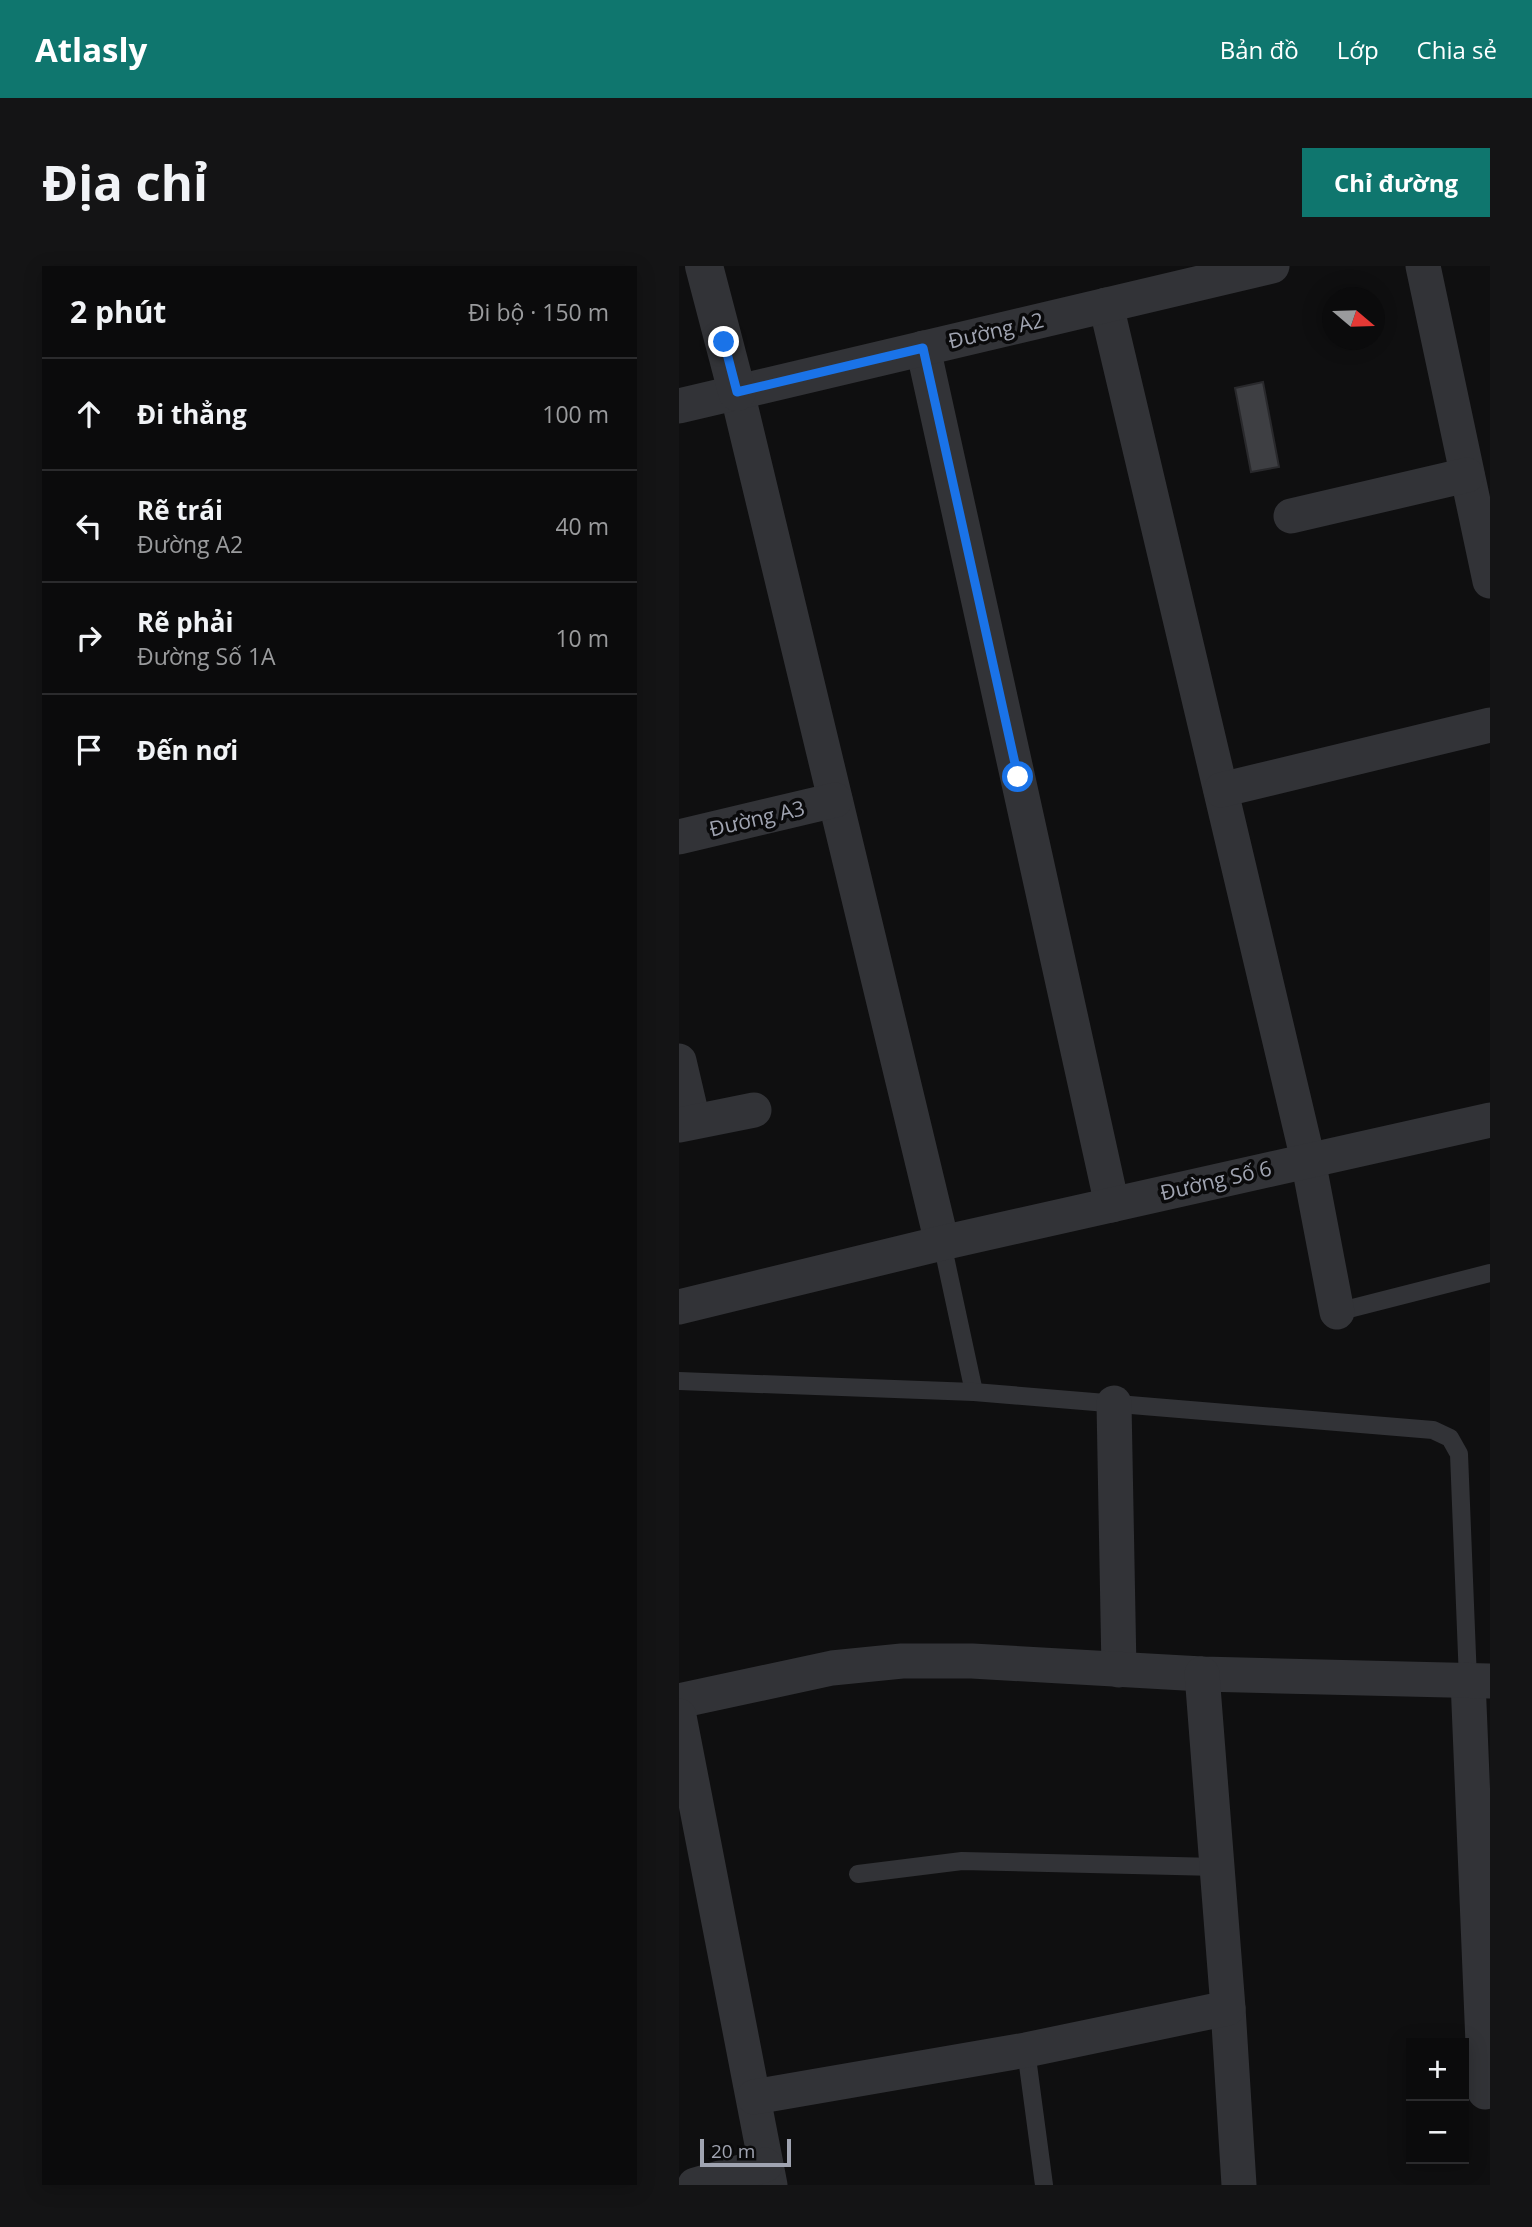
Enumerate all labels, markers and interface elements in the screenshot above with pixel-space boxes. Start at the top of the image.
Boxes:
text: Atlasly [35,27,147,72]
text: Bản đồ [1220,33,1299,66]
text: Lớp [1337,33,1379,66]
text: Chia sẻ [1417,33,1497,66]
button: Chỉ đường [1302,148,1490,217]
text: Địa chỉ [42,149,208,215]
north arrow [1322,287,1385,350]
text: 2 phút [70,291,166,332]
text: Đi bộ · 150 m [468,296,609,328]
street label: Đường A2 [945,305,1046,355]
route end [708,326,739,357]
icon: ahead [70,395,108,433]
text: Đi thẳng [137,396,247,432]
text: 100 m [542,398,609,430]
text: Rẽ trái [137,492,223,528]
icon: left [70,507,108,545]
text: 40 m [555,510,609,542]
text: Đường A2 [137,528,243,560]
text: Rẽ phải [137,604,233,640]
icon: right [70,619,108,657]
text: 10 m [555,622,609,654]
text: Đường Số 1A [137,640,276,672]
icon: arrive [70,731,108,769]
text: Đến nơi [137,732,238,768]
route start [1002,761,1033,792]
street label: Đường A3 [706,793,807,843]
street label: Đường Số 6 [1157,1154,1274,1206]
map controls [1406,2038,1469,2164]
button: + [1406,2038,1469,2101]
button: − [1406,2101,1469,2164]
scale bar [700,2136,791,2168]
text: 20 m [711,2138,755,2164]

